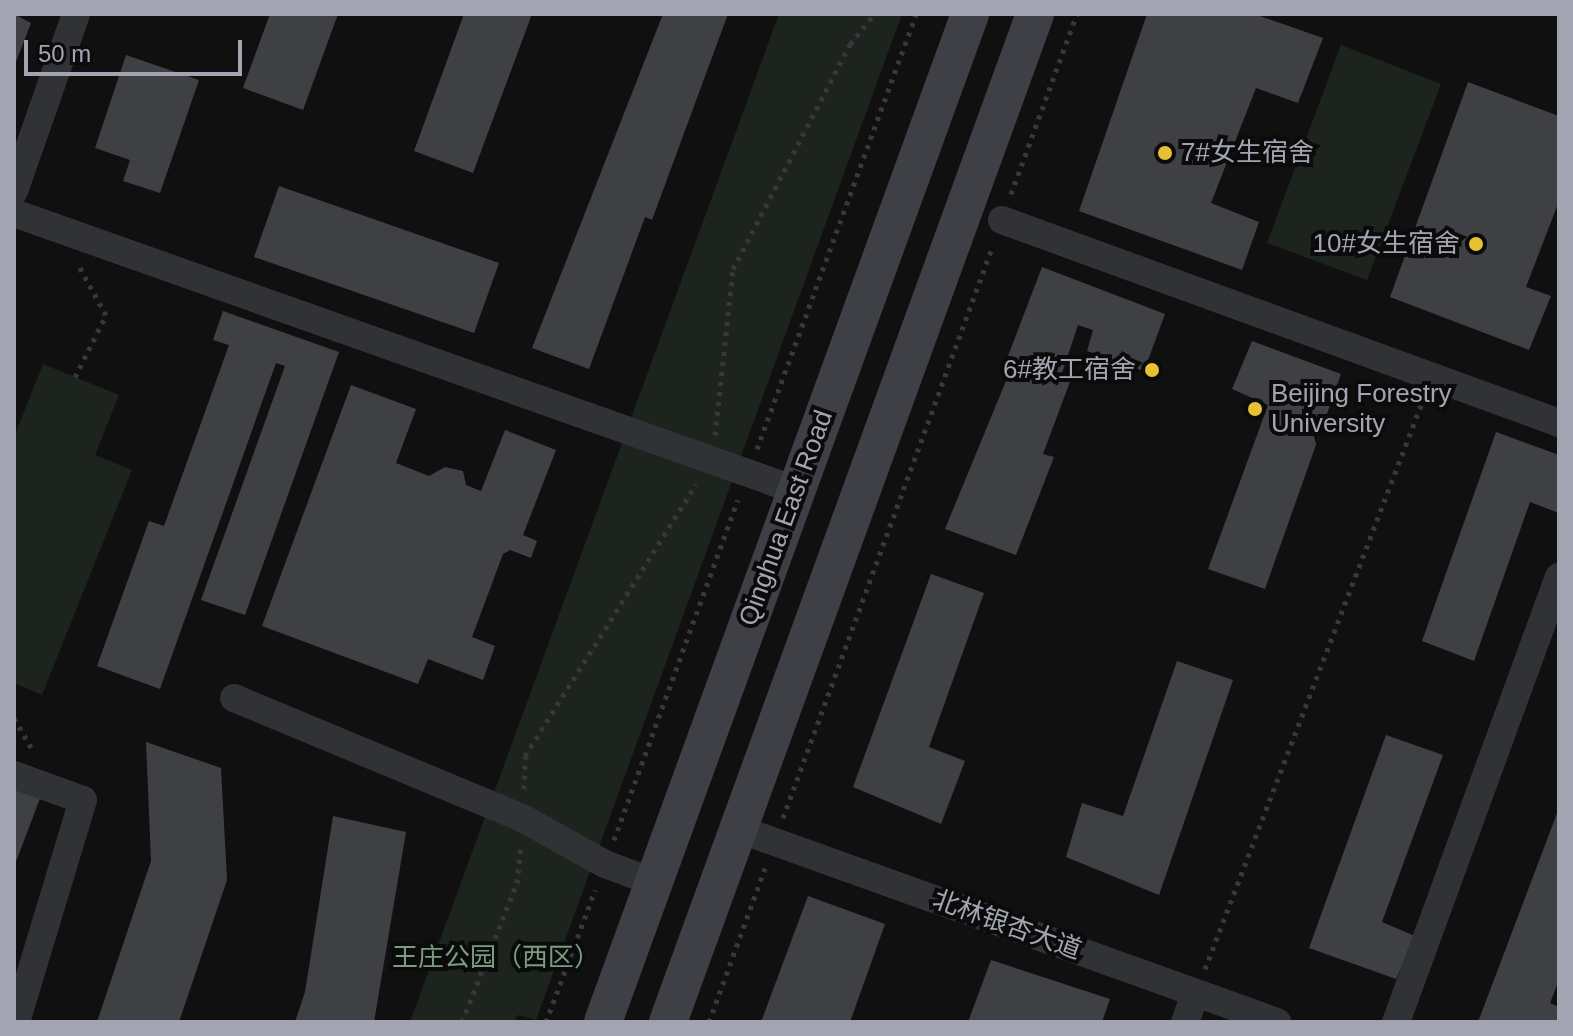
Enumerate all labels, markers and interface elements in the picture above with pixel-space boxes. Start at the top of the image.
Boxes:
scale bar [28,24,246,74]
text: 50 m [38,40,91,67]
place label: 7#女生宿舍 [1181,137,1314,169]
marker: 7#女生宿舍 [1156,144,1174,162]
place label: 10#女生宿舍 [1313,228,1460,260]
marker: 10#女生宿舍 [1467,235,1485,253]
place label: 6#教工宿舍 [1003,354,1136,386]
marker: 6#教工宿舍 [1143,361,1161,379]
place label: Beijing Forestry University [1271,378,1452,440]
marker: Beijing Forestry University [1246,400,1264,418]
street label: Qinghua East Road [733,406,839,630]
street label: 北林银杏大道 [928,884,1086,966]
park label: 王庄公园（西区） [392,942,600,974]

